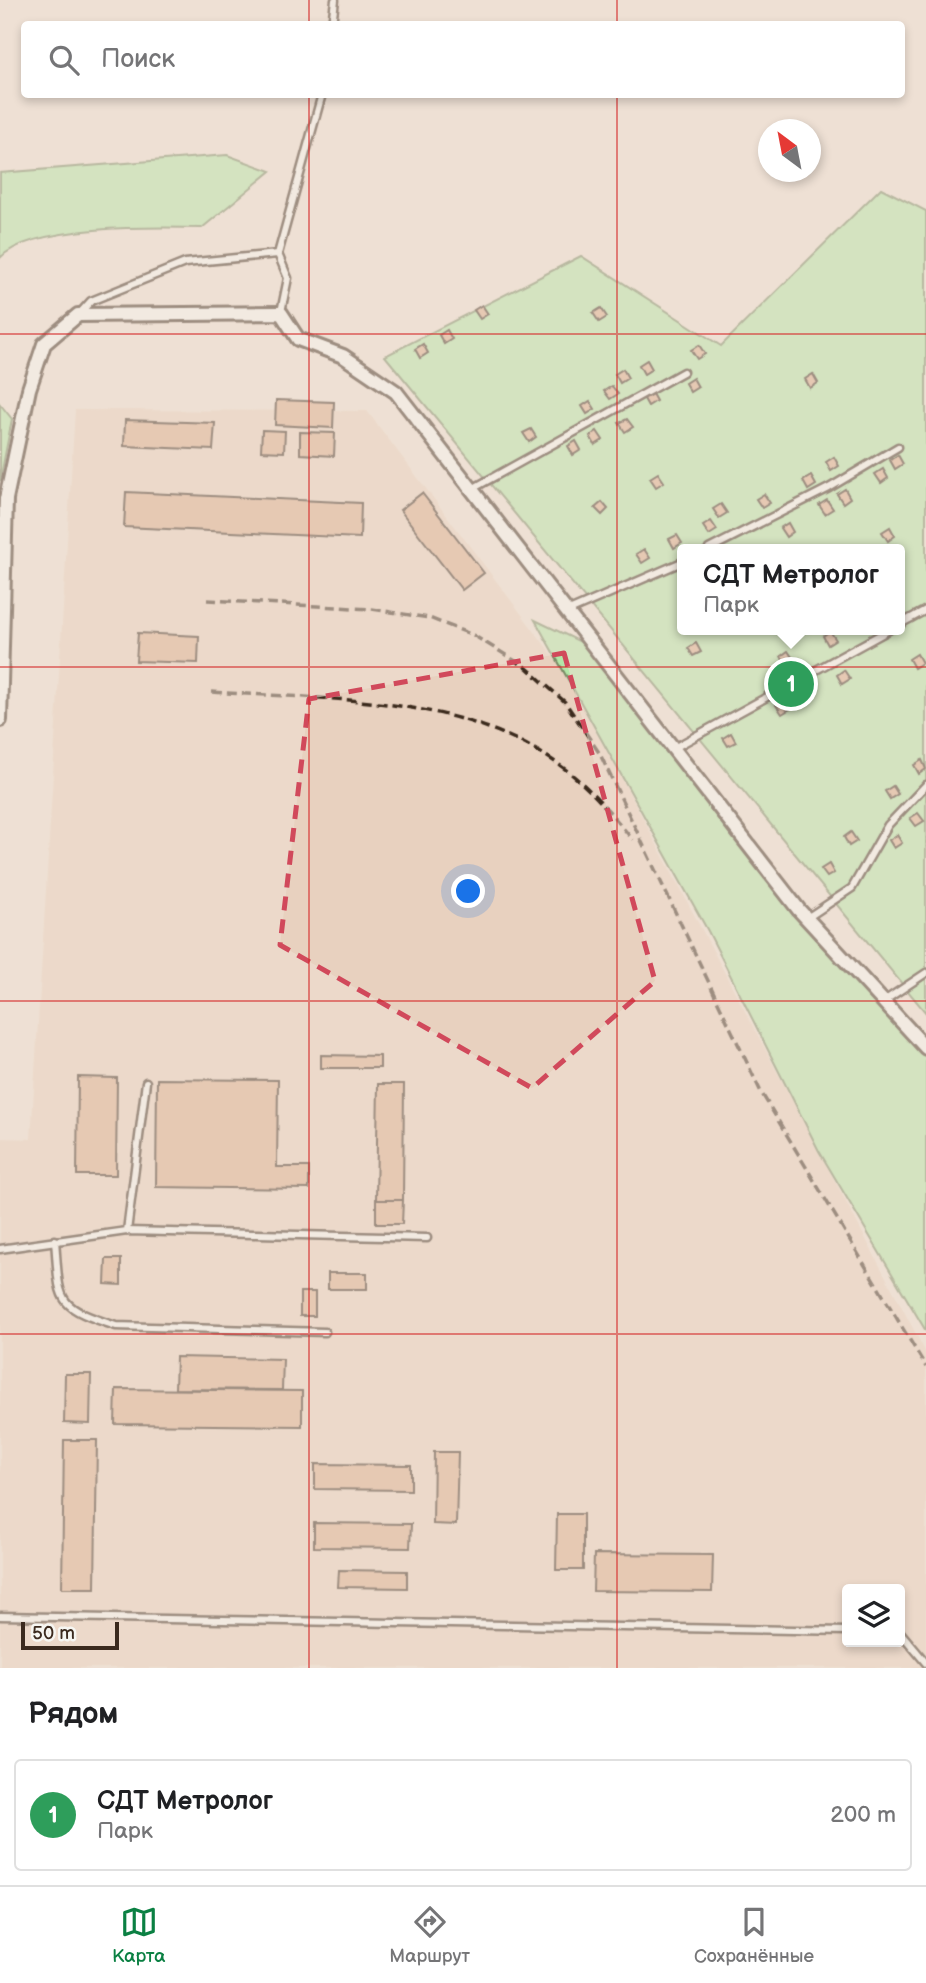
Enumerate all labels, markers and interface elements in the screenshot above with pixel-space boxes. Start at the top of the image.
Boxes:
search box [21,21,905,98]
icon: search [45,41,83,79]
text: Поиск [101,44,175,75]
north arrow [758,119,821,182]
popup [677,544,905,635]
text: СДТ Метролог [703,560,879,591]
text: Парк [703,591,759,619]
pin: 1 [768,658,814,710]
your location [451,874,485,908]
map controls [842,1584,905,1647]
button: layers [842,1584,905,1647]
scale bar [21,1619,119,1651]
text: 50 m [32,1622,75,1645]
text: Рядом [28,1696,118,1732]
text: СДТ Метролог [97,1786,273,1817]
text: 1 [48,1801,58,1829]
text: 200 m [830,1801,896,1829]
text: Парк [97,1817,153,1845]
tab: Карта [112,1903,165,1968]
tab: Маршрут [389,1903,470,1968]
tab: Сохранённые [694,1903,814,1968]

